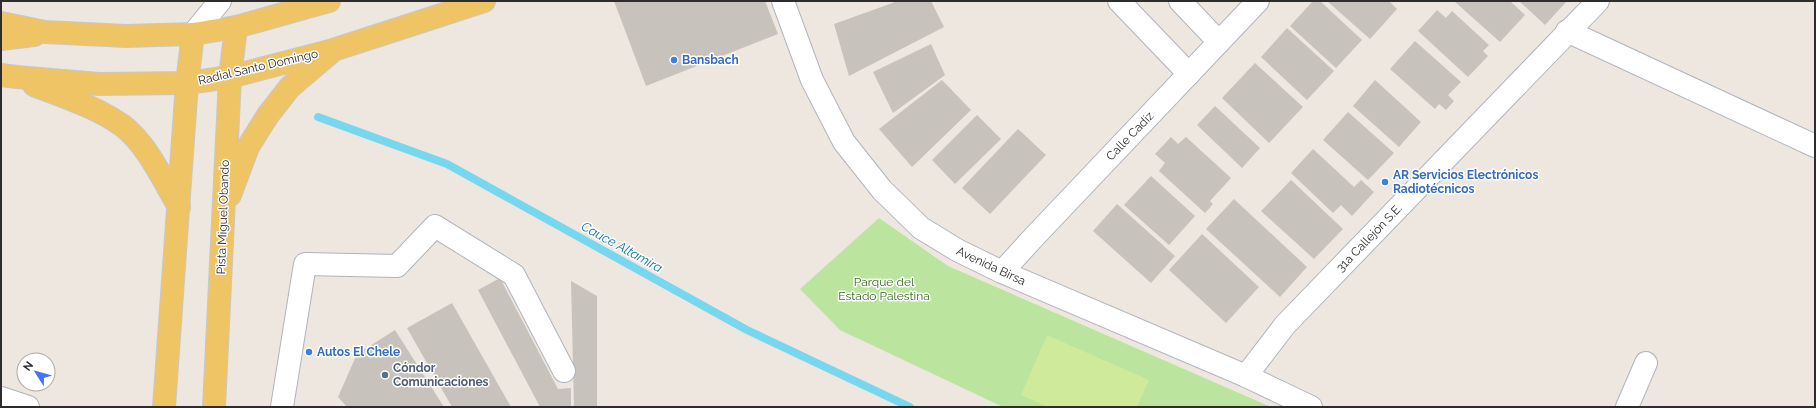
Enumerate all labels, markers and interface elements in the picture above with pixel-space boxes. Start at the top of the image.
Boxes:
street label: Radial Santo Domingo [197,46,319,88]
place label: Bansbach [682,53,739,67]
marker: Bansbach [669,55,679,65]
street label: Calle Cadiz [1103,109,1157,163]
street label: Pista Miguel Obando [214,159,232,275]
place label: AR Servicios Electrónicos Radiotécnicos [1393,168,1538,196]
marker: AR Servicios Electrónicos Radiotécnicos [1380,177,1390,187]
street label: 31a Callejón S.E. [1333,201,1405,275]
water label: Cauce Altamira [579,219,665,276]
street label: Avenida Birsa [954,244,1028,288]
park label: Parque del Estado Palestina [838,275,930,303]
place label: Autos El Chele [317,345,400,359]
marker: Autos El Chele [304,347,314,357]
north arrow [16,352,56,392]
text: N [21,359,36,374]
place label: Cóndor Comunicaciones [393,361,489,389]
marker: Cóndor Comunicaciones [380,370,390,380]

